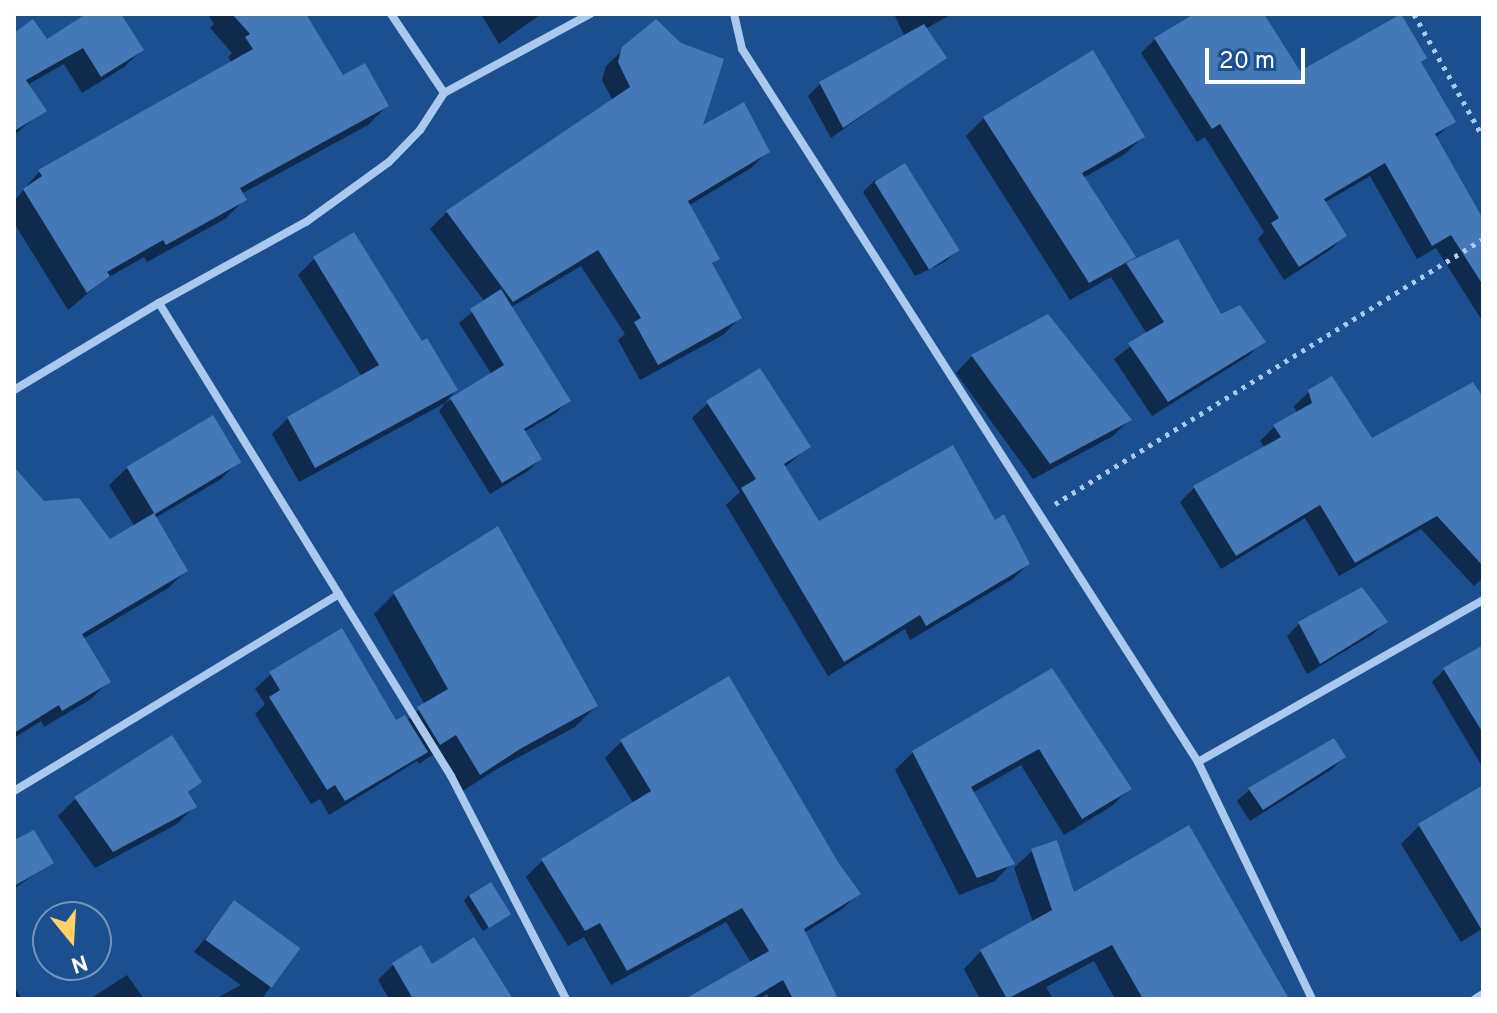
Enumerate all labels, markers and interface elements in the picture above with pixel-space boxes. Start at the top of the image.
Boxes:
scale bar [1209,32,1309,82]
text: 20 m [1219,47,1275,77]
north arrow [32,901,112,981]
text: N [67,947,91,978]

